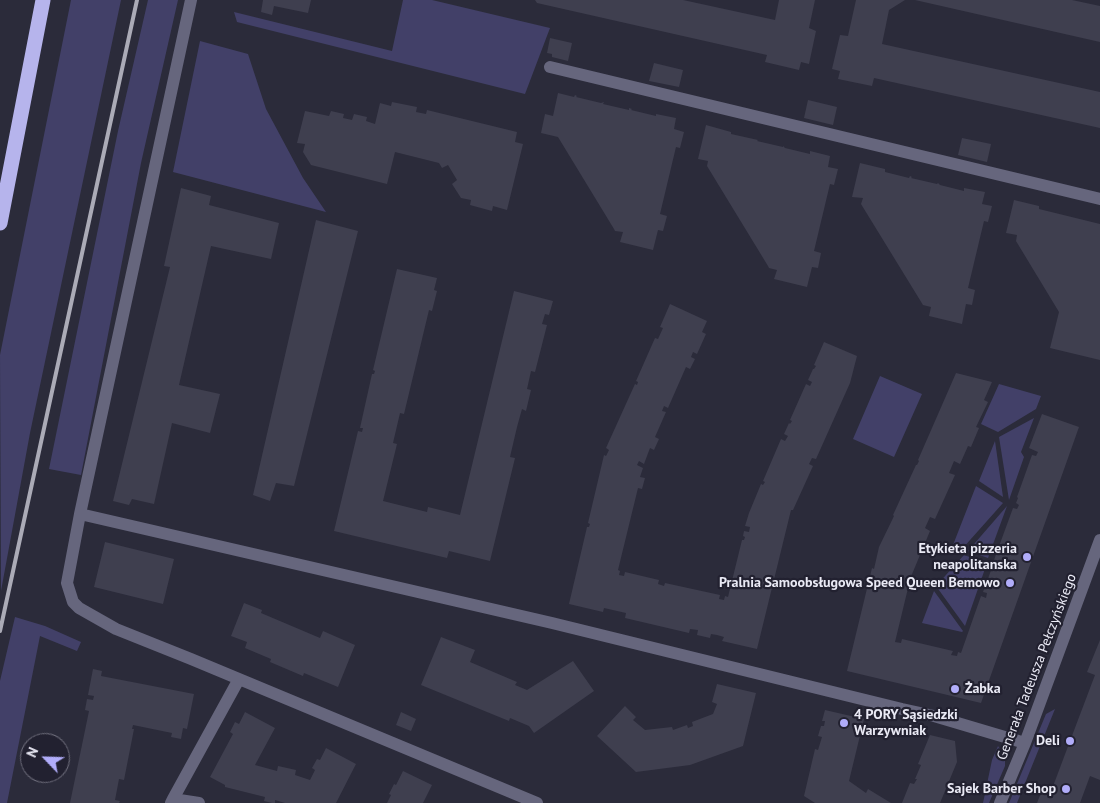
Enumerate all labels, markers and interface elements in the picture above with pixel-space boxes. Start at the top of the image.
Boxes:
place label: Etykieta pizzeria neapolitanska [919,541,1017,574]
marker: Etykieta pizzeria neapolitanska [1021,551,1033,563]
street label: Generała Tadeusza Pełczyńskiego [994,571,1080,763]
place label: Pralnia Samoobsługowa Speed Queen Bemowo [719,575,1000,591]
marker: Pralnia Samoobsługowa Speed Queen Bemowo [1004,577,1016,589]
place label: Żabka [965,681,1001,697]
marker: Żabka [949,683,961,695]
place label: 4 PORY Sąsiedzki Warzywniak [854,707,958,740]
marker: 4 PORY Sąsiedzki Warzywniak [838,717,850,729]
north arrow [20,733,70,783]
place label: Deli [1036,733,1060,749]
marker: Deli [1064,735,1076,747]
text: N [22,744,42,760]
place label: Sajek Barber Shop [947,781,1056,797]
marker: Sajek Barber Shop [1060,783,1072,795]

